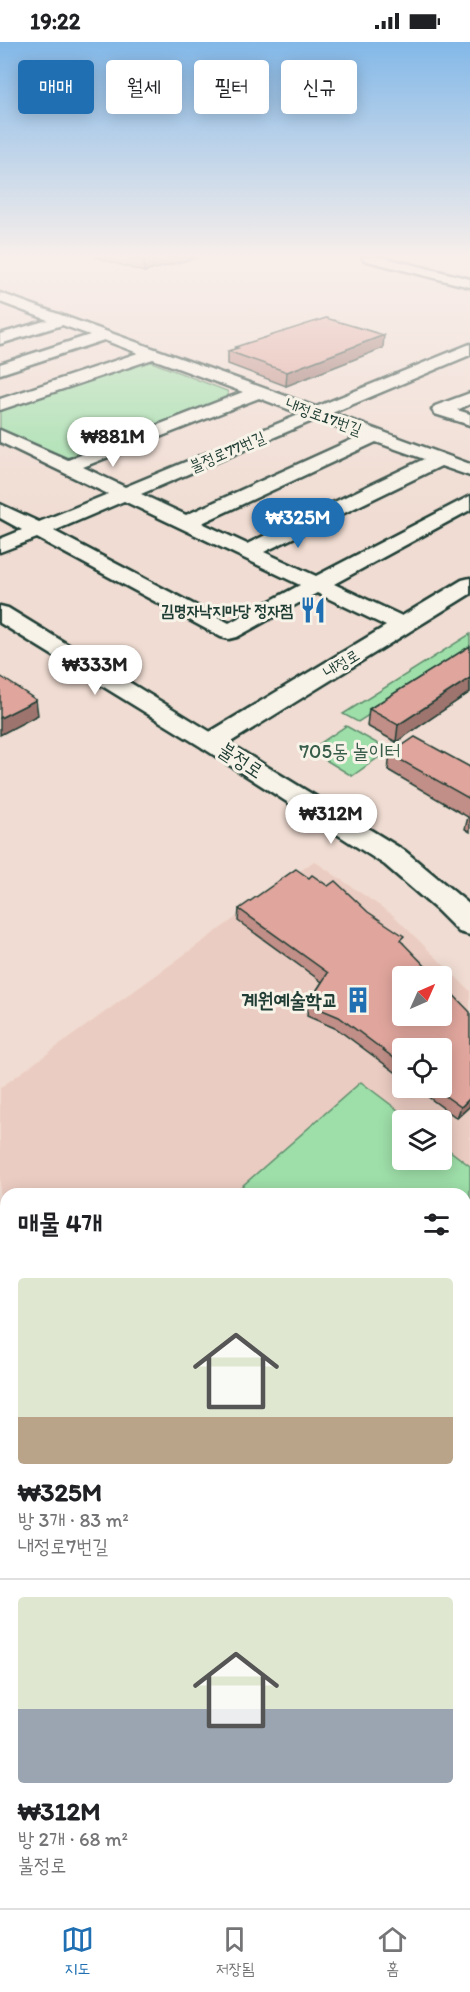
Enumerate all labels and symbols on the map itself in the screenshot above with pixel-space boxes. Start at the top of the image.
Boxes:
street label: 내정로17번길 [283,394,365,439]
pin: ₩881M [71,417,155,468]
street label: 불정로77번길 [187,427,268,476]
pin: ₩325M [256,498,340,549]
restaurant icon: 김명자낙지마당 정자점 [298,595,328,625]
place label: 김명자낙지마당 정자점 [161,601,293,620]
pin: ₩333M [53,645,137,696]
street label: 내정로 [320,645,363,682]
street label: 불정로 [214,737,268,783]
park label: 705동 놀이터 [299,739,401,763]
pin: ₩312M [289,794,373,845]
north arrow [392,966,452,1026]
building icon: 계원예술학교 [343,985,373,1015]
place label: 계원예술학교 [241,988,338,1012]

